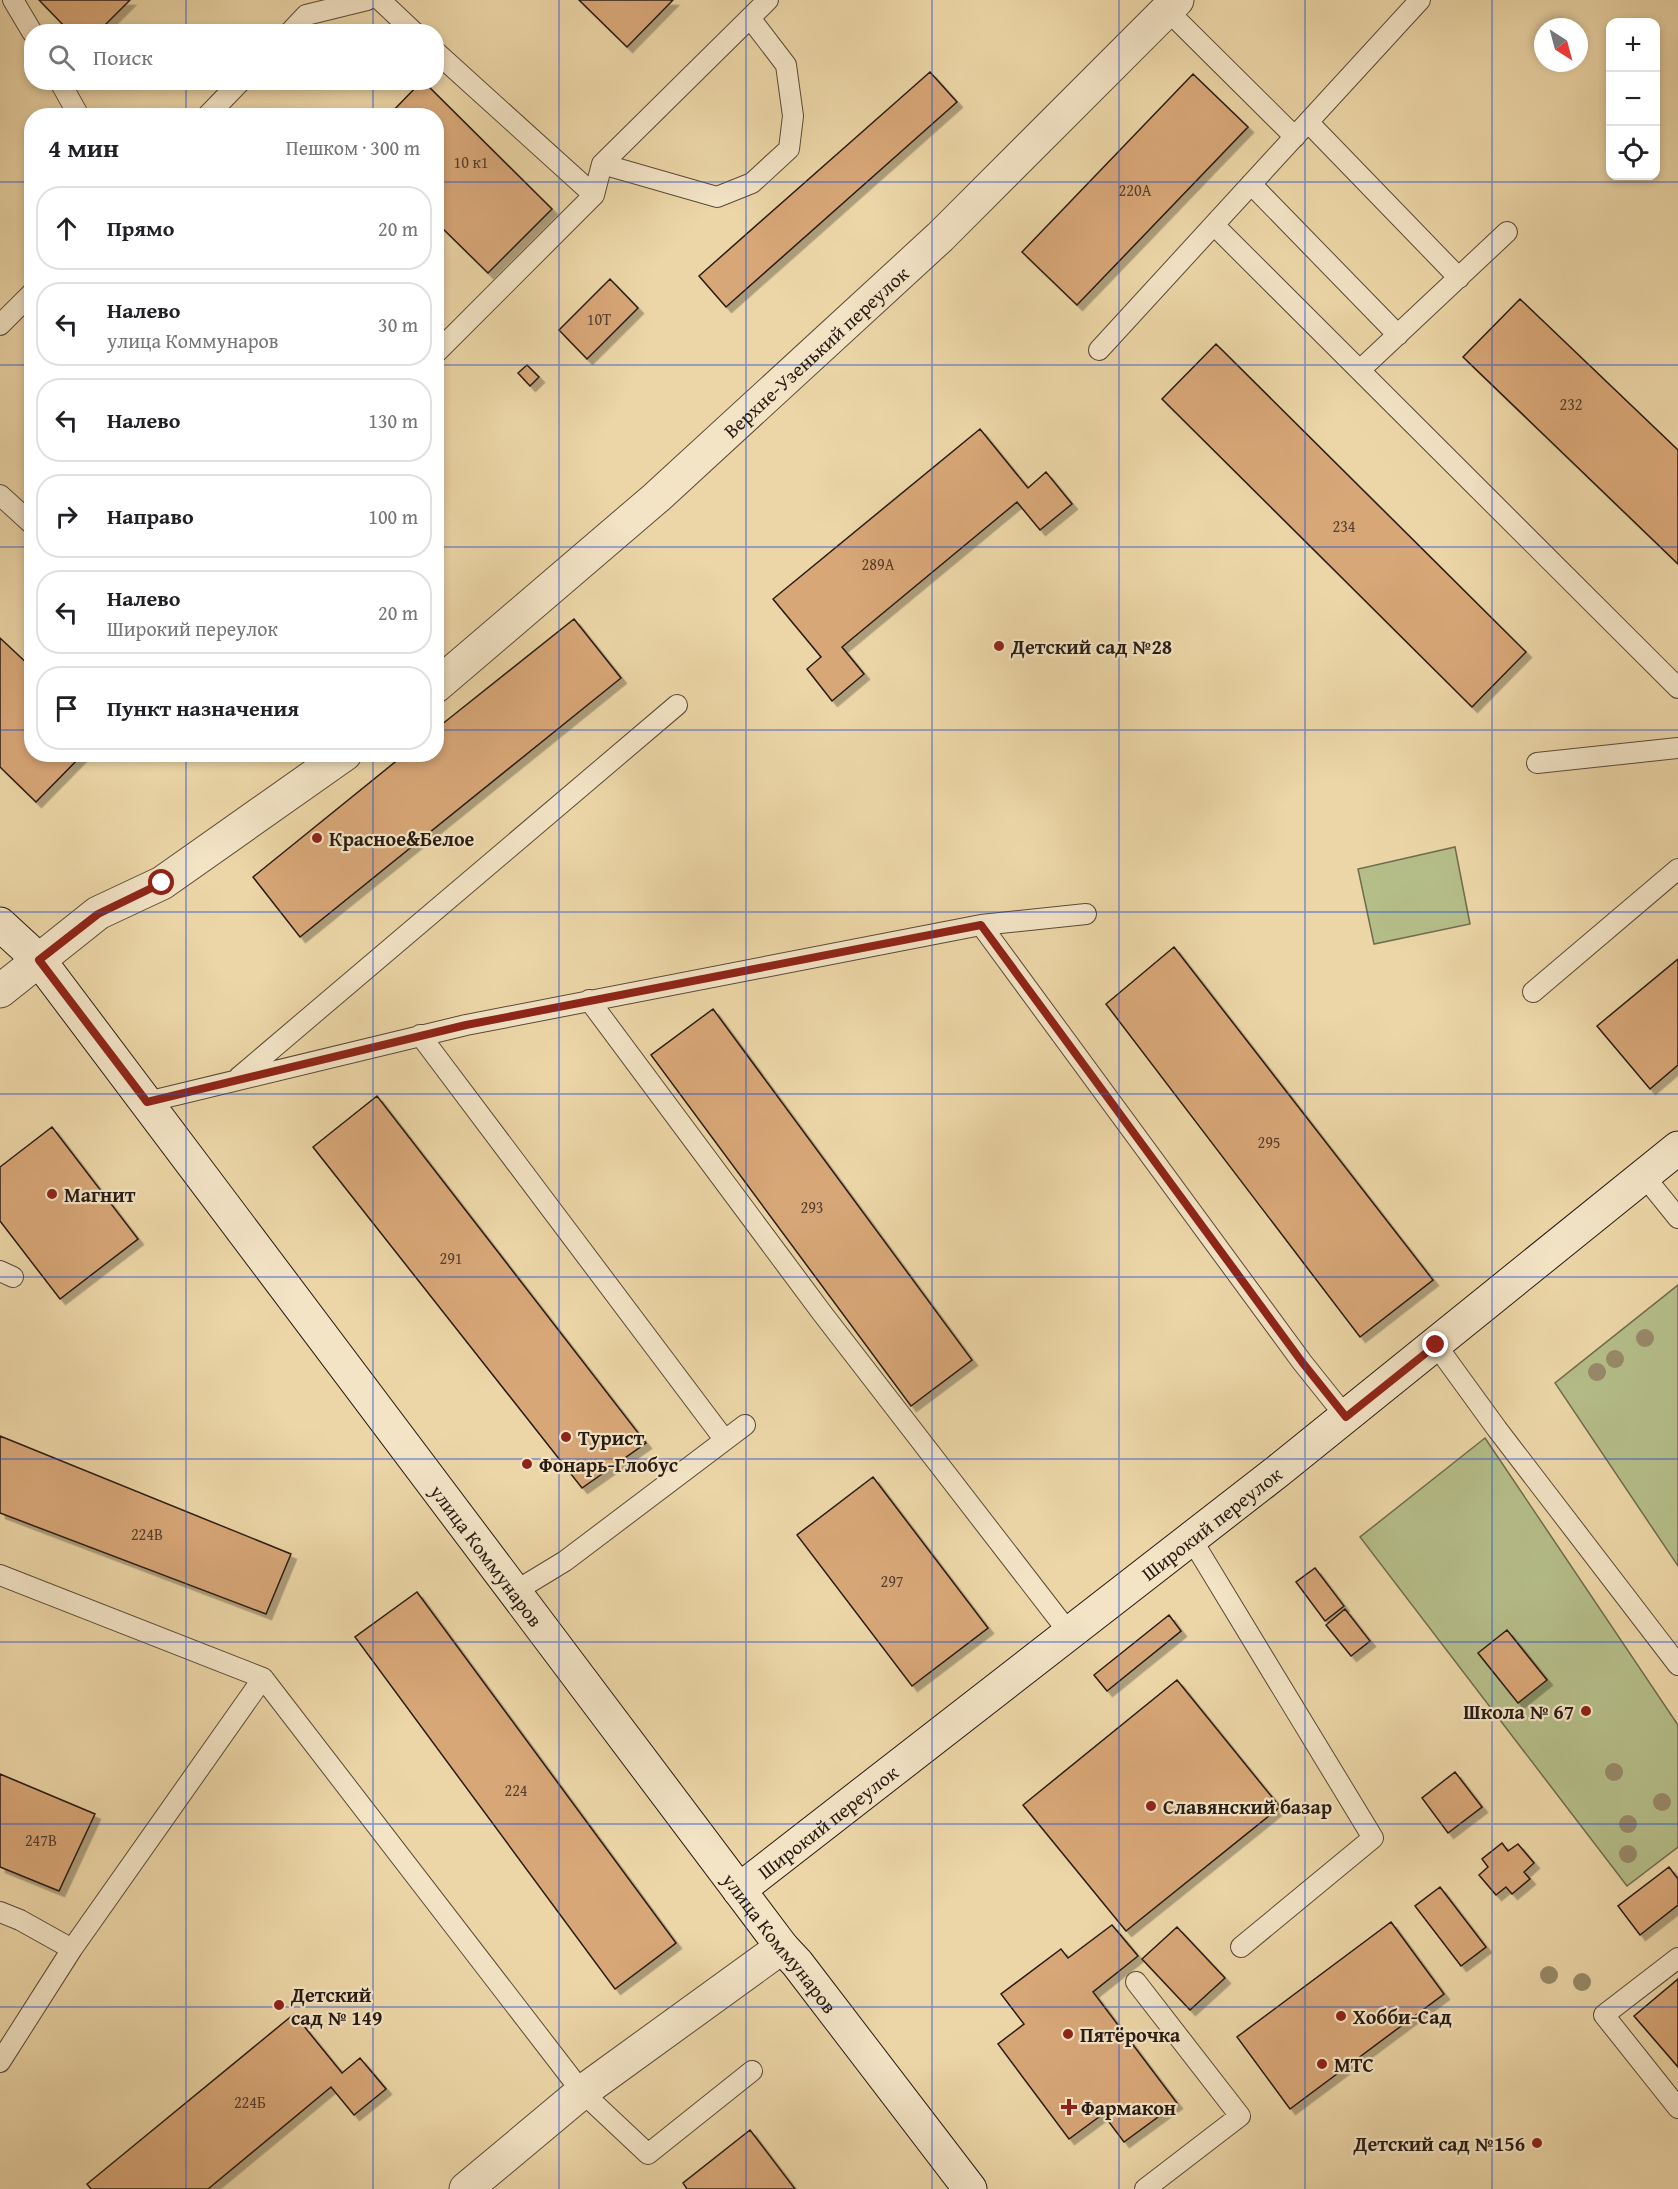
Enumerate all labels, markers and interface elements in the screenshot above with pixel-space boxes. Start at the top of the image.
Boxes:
north arrow [1534,18,1588,72]
map controls [1606,18,1660,180]
button: + [1606,18,1660,72]
search box [24,24,444,90]
icon: search [45,41,78,74]
text: Поиск [93,41,153,73]
button: − [1606,72,1660,126]
button: locate [1606,126,1660,180]
text: 4 мин [48,128,119,167]
text: Пешком · 300 m [286,133,420,162]
house number: 10 к1 [453,150,489,174]
house number: 220А [1119,178,1152,202]
icon: ahead [50,212,83,245]
text: Прямо [107,212,174,244]
text: 20 m [378,214,418,243]
street label: Верхне-Узенький переулок [716,258,915,444]
text: Налево [107,294,180,326]
house number: 10Т [587,307,611,331]
icon: left [50,308,83,341]
text: 30 m [378,310,418,339]
text: улица Коммунаров [107,326,279,355]
house number: 232 [1559,392,1583,416]
icon: left [50,404,83,437]
text: Налево [107,404,180,436]
text: 130 m [368,406,418,435]
icon: right [50,500,83,533]
text: Направо [107,500,194,532]
text: 100 m [368,502,418,531]
house number: 234 [1332,514,1356,538]
house number: 289А [862,552,895,576]
text: Налево [107,582,180,614]
icon: left [50,596,83,629]
text: 20 m [378,598,418,627]
text: Широкий переулок [107,614,278,643]
place label: Детский сад №28 [1010,632,1172,661]
marker: Детский сад №28 [992,639,1006,653]
icon: arrive [50,692,83,725]
text: Пункт назначения [107,692,299,724]
place label: Красное&Белое [329,824,475,853]
marker: Красное&Белое [310,831,324,845]
route start [148,869,174,895]
house number: 295 [1257,1130,1281,1154]
place label: Магнит [64,1180,136,1209]
marker: Магнит [45,1187,59,1201]
house number: 293 [800,1195,824,1219]
house number: 291 [439,1246,463,1270]
route end [1422,1331,1448,1357]
place label: Турист [578,1423,644,1452]
marker: Турист [559,1430,573,1444]
place label: Фонарь-Глобус [539,1450,678,1479]
marker: Фонарь-Глобус [520,1457,534,1471]
street label: Широкий переулок [1135,1459,1288,1587]
street label: улица Коммунаров [423,1477,550,1632]
house number: 224В [131,1522,163,1546]
house number: 297 [880,1569,904,1593]
place label: Школа № 67 [1463,1697,1574,1726]
marker: Школа № 67 [1579,1704,1593,1718]
street label: Широкий переулок [751,1757,904,1885]
house number: 224 [504,1778,528,1802]
place label: Славянский базар [1163,1792,1332,1821]
marker: Славянский базар [1144,1799,1158,1813]
house number: 247В [25,1828,57,1852]
street label: улица Коммунаров [716,1865,845,2019]
place label: Детский сад № 149 [290,1980,382,2032]
marker: Детский сад № 149 [272,1998,286,2012]
place label: Хобби-Сад [1353,2002,1452,2031]
marker: Хобби-Сад [1334,2009,1348,2023]
place label: Пятёрочка [1080,2020,1181,2049]
marker: Пятёрочка [1061,2027,1075,2041]
place label: МТС [1334,2050,1374,2079]
marker: МТС [1315,2057,1329,2071]
house number: 224Б [234,2090,266,2114]
place label: Фармакон [1081,2093,1176,2122]
marker: Фармакон [1062,2100,1076,2114]
place label: Детский сад №156 [1352,2129,1525,2158]
marker: Детский сад №156 [1530,2136,1544,2150]

